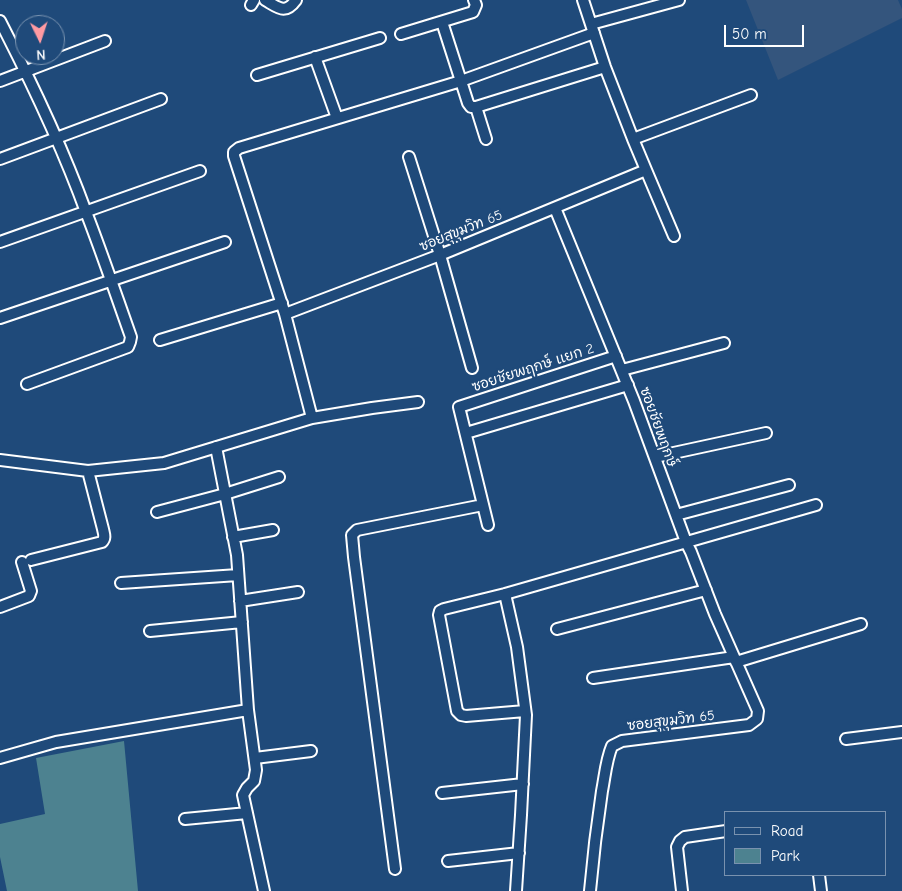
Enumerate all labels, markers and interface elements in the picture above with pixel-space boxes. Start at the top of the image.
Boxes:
north arrow [15,15,65,65]
scale bar [727,15,807,47]
text: 50 m [732,25,767,43]
text: N [36,46,46,63]
street label: ซอยสุขุมวิท 65 [417,207,505,255]
street label: ซอยชัยพฤกษ์ แยก 2 [470,340,596,396]
street label: ซอยชัยพฤกษ์ [636,385,680,469]
street label: ซอยสุขุมวิท 65 [626,707,716,735]
legend [724,811,887,876]
text: Road [771,822,803,840]
text: Park [771,847,800,865]

